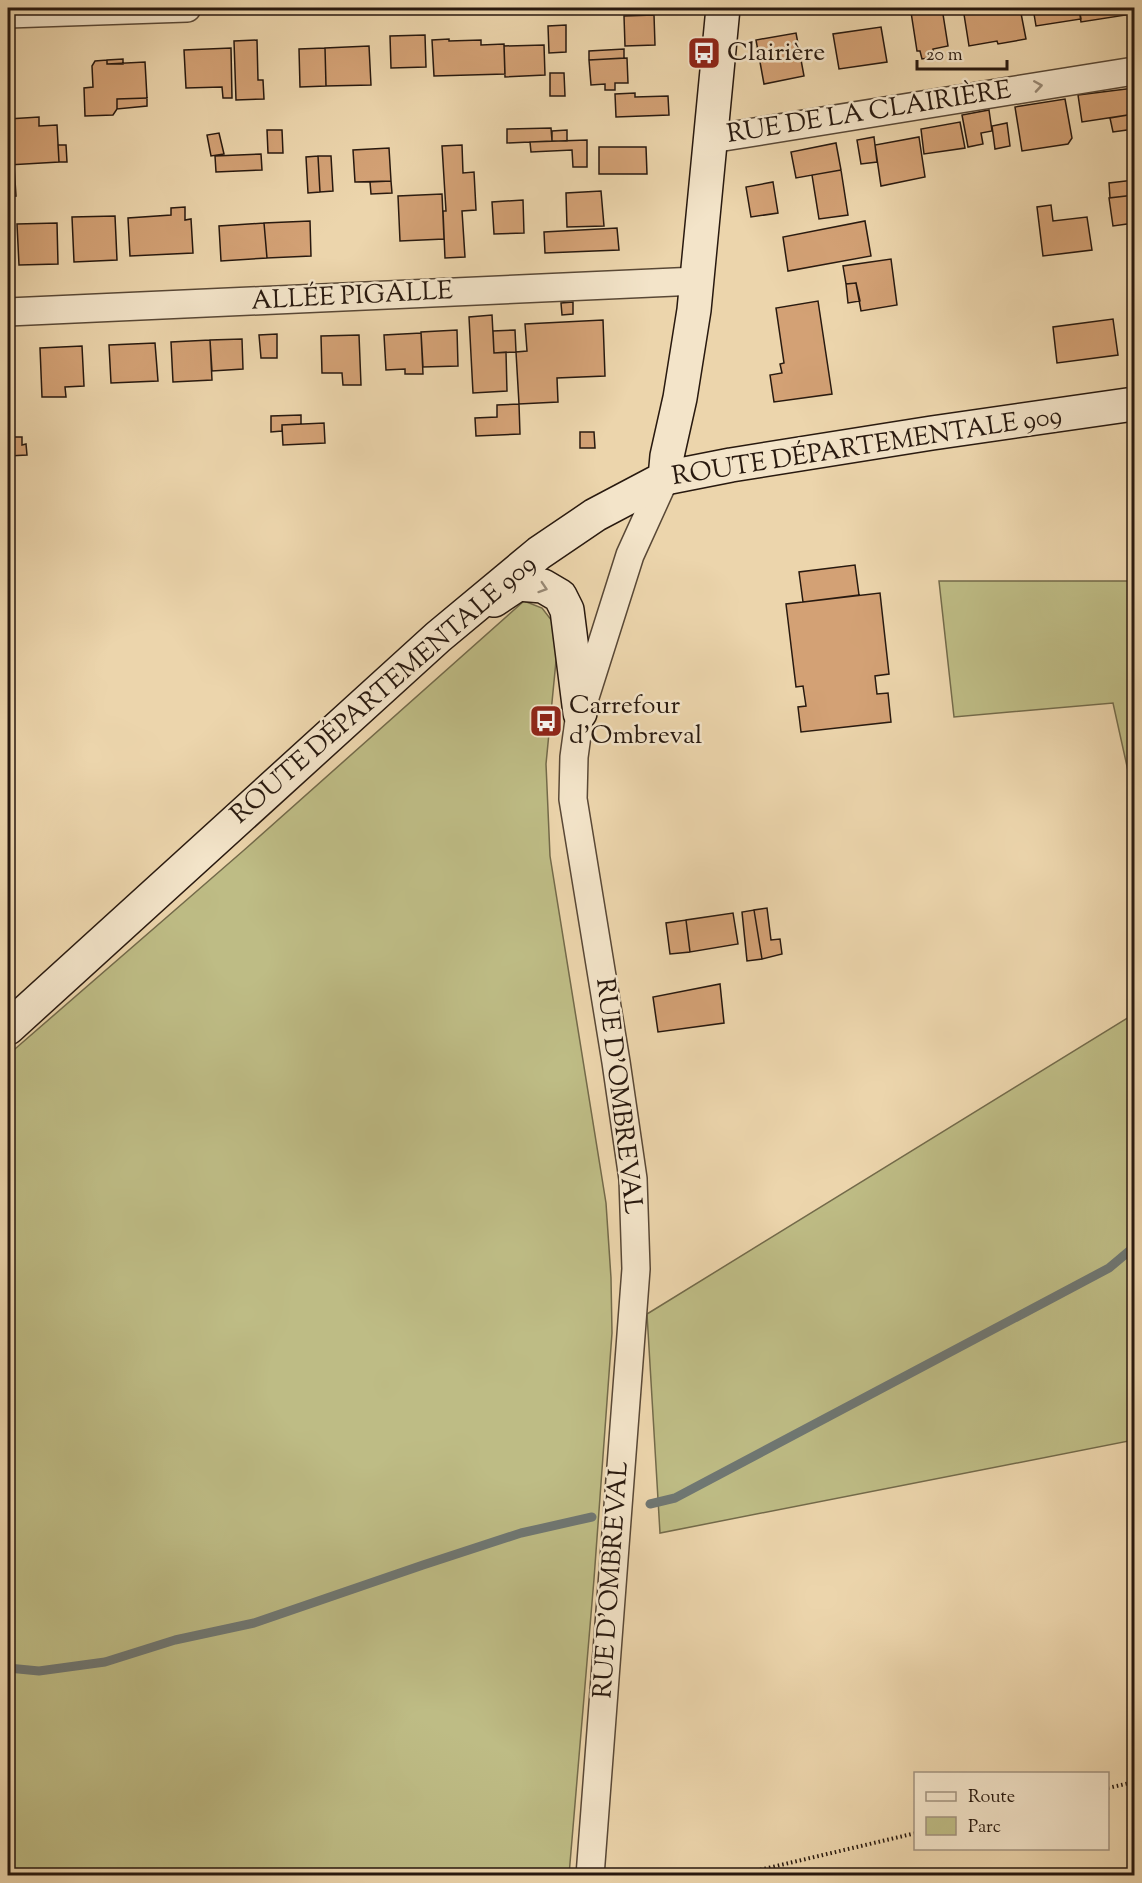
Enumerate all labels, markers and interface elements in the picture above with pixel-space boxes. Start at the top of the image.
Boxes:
scale bar [917,33,1007,71]
bus stop icon: Clairière [686,35,722,71]
place label: Clairière [727,35,825,72]
text: 20 m [926,43,963,69]
street label: RUE DE LA CLAIRIÈRE [724,72,1014,154]
one-way arrow [1033,80,1043,93]
street label: ALLÉE PIGALLE [250,273,454,321]
street label: ROUTE DÉPARTEMENTALE 909 [669,398,1065,496]
street label: ROUTE DÉPARTEMENTALE 909 [223,547,545,833]
one-way arrow [537,581,548,594]
place label: Carrefour d'Ombreval [569,688,702,755]
bus stop icon: Carrefour d'Ombreval [528,703,564,739]
street label: RUE D'OMBREVAL [585,976,651,1216]
street label: RUE D'OMBREVAL [585,1460,639,1700]
legend [914,1772,1109,1850]
text: Route [968,1785,1015,1811]
text: Parc [968,1815,1001,1841]

